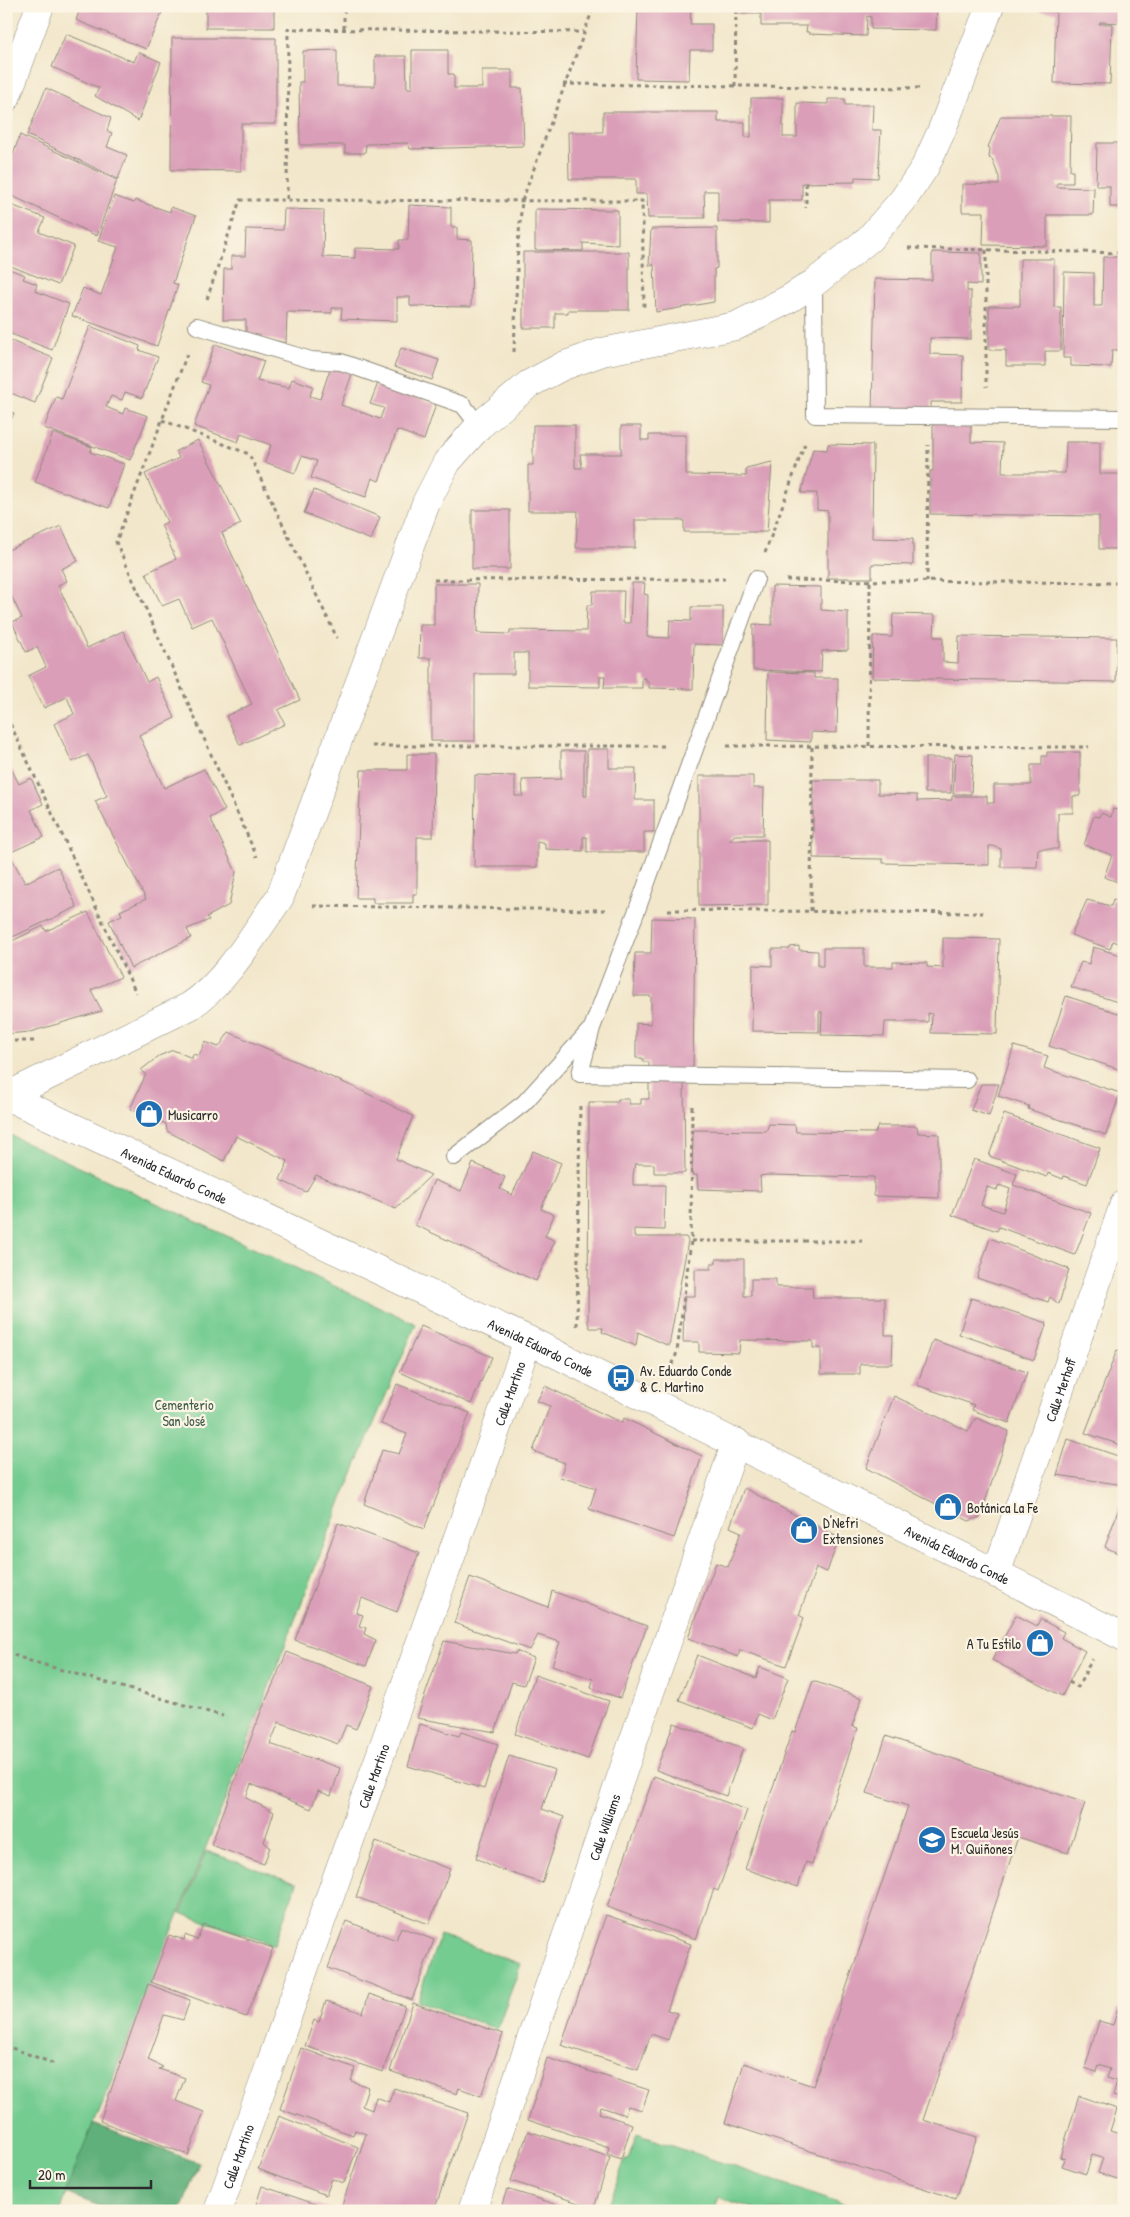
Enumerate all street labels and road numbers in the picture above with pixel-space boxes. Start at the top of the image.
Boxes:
street label: Avenida Eduardo Conde [118,1142,231,1208]
street label: Avenida Eduardo Conde [485,1313,597,1381]
street label: Calle Merhoff [1040,1355,1080,1424]
street label: Calle Martino [489,1358,529,1428]
street label: Avenida Eduardo Conde [902,1520,1013,1588]
street label: Calle Martino [353,1741,393,1811]
street label: Calle Williams [584,1791,624,1863]
street label: Calle Martino [217,2121,258,2191]

